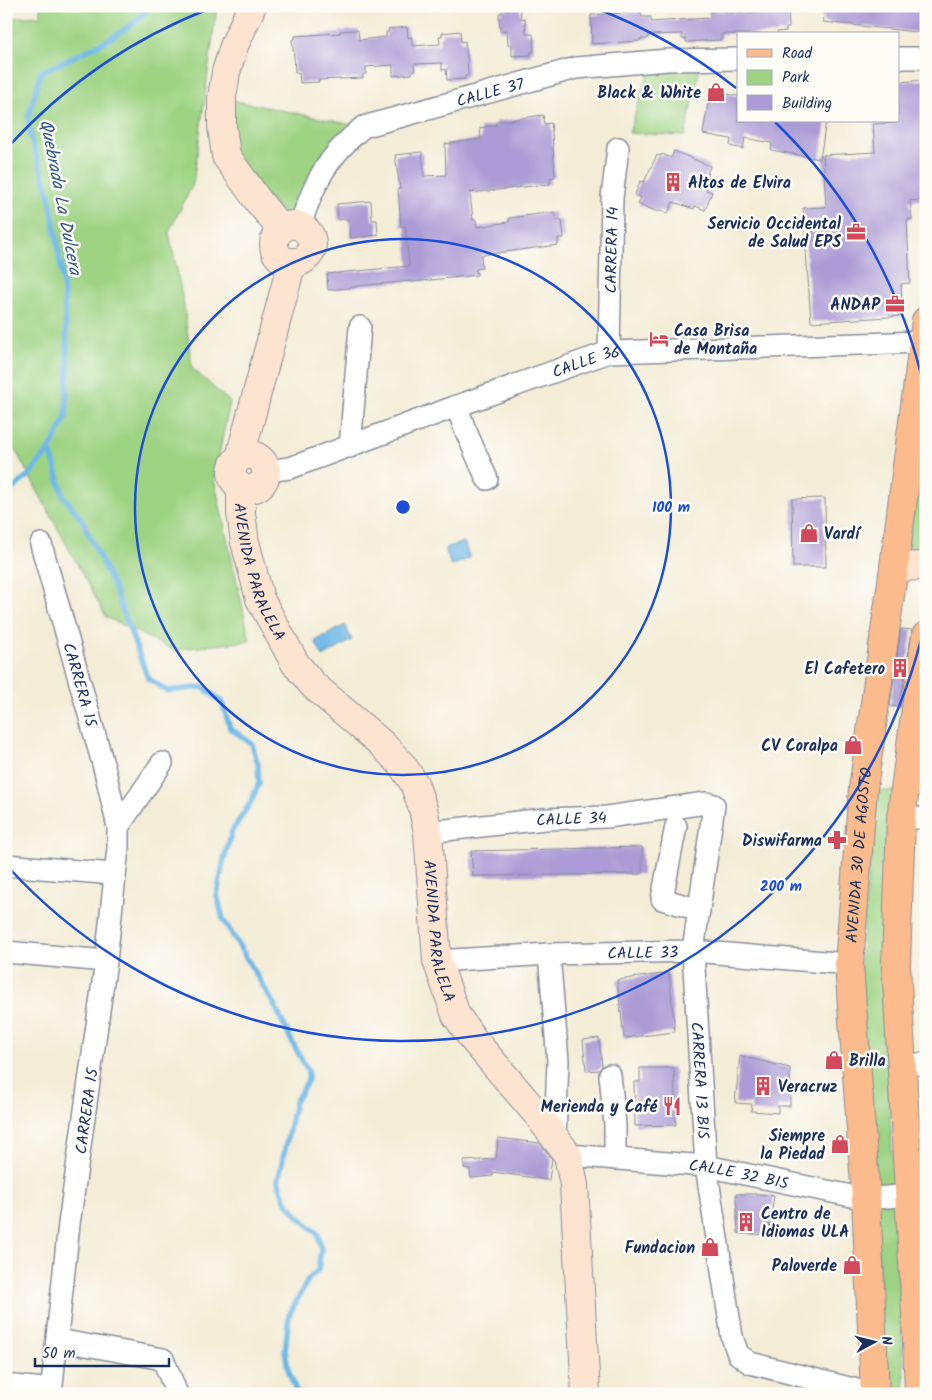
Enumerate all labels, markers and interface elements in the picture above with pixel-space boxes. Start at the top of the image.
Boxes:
legend [737,32,900,122]
text: Road [782,42,813,66]
text: Park [782,66,810,90]
street label: CALLE 37 [454,72,528,115]
place label: Black & White [597,81,701,106]
shop icon: Black & White [705,81,727,103]
text: Building [782,92,832,116]
water label: Quebrada La Dulcera [30,117,89,279]
building icon: Altos de Elvira [662,171,684,193]
place label: Altos de Elvira [688,171,791,196]
street label: CARRERA 14 [599,206,626,294]
place label: Servicio Occidental de Salud EPS [708,212,842,255]
office icon: Servicio Occidental de Salud EPS [845,221,867,243]
place label: ANDAP [830,293,881,318]
office icon: ANDAP [884,293,906,315]
place label: Casa Brisa de Montaña [674,319,757,362]
hotel icon: Casa Brisa de Montaña [648,328,670,350]
street label: CALLE 36 [549,341,620,385]
text: 100 m [652,496,690,520]
centre of rings [394,498,412,516]
street label: AVENIDA PARALELA [227,503,292,646]
shop icon: Vardí [798,522,820,544]
place label: Vardí [824,522,862,547]
street label: CARRERA 15 [55,640,103,731]
place label: El Cafetero [805,657,885,682]
building icon: El Cafetero [889,657,911,679]
place label: CV Coralpa [761,734,838,759]
shop icon: CV Coralpa [842,734,864,756]
street label: AVENIDA 30 DE AGOSTO [840,766,880,944]
street label: CALLE 34 [535,806,607,834]
place label: Diswifarma [742,829,822,854]
pharmacy icon: Diswifarma [826,829,848,851]
street label: AVENIDA PARALELA [416,859,462,1006]
text: 200 m [760,875,802,899]
street label: CALLE 33 [607,940,678,967]
street label: CARRERA 13 BIS [683,1021,715,1140]
shop icon: Brilla [823,1049,845,1071]
place label: Brilla [849,1049,886,1074]
street label: CARRERA 15 [69,1065,106,1156]
building icon: Veracruz [752,1075,774,1097]
place label: Veracruz [778,1075,838,1100]
place label: Merienda y Café [541,1095,658,1120]
restaurant icon: Merienda y Café [661,1095,683,1117]
place label: Siempre la Piedad [760,1124,825,1167]
shop icon: Siempre la Piedad [829,1133,851,1155]
street label: CALLE 32 BIS [688,1154,791,1197]
place label: Centro de Idiomas ULA [761,1202,849,1245]
building icon: Centro de Idiomas ULA [735,1211,757,1233]
place label: Fundacion [625,1236,695,1261]
shop icon: Fundacion [699,1236,721,1258]
place label: Paloverde [772,1254,837,1279]
shop icon: Paloverde [841,1254,863,1276]
north arrow [850,1318,900,1368]
scale bar [35,1335,169,1367]
text: N [874,1335,897,1346]
text: 50 m [42,1342,76,1366]

